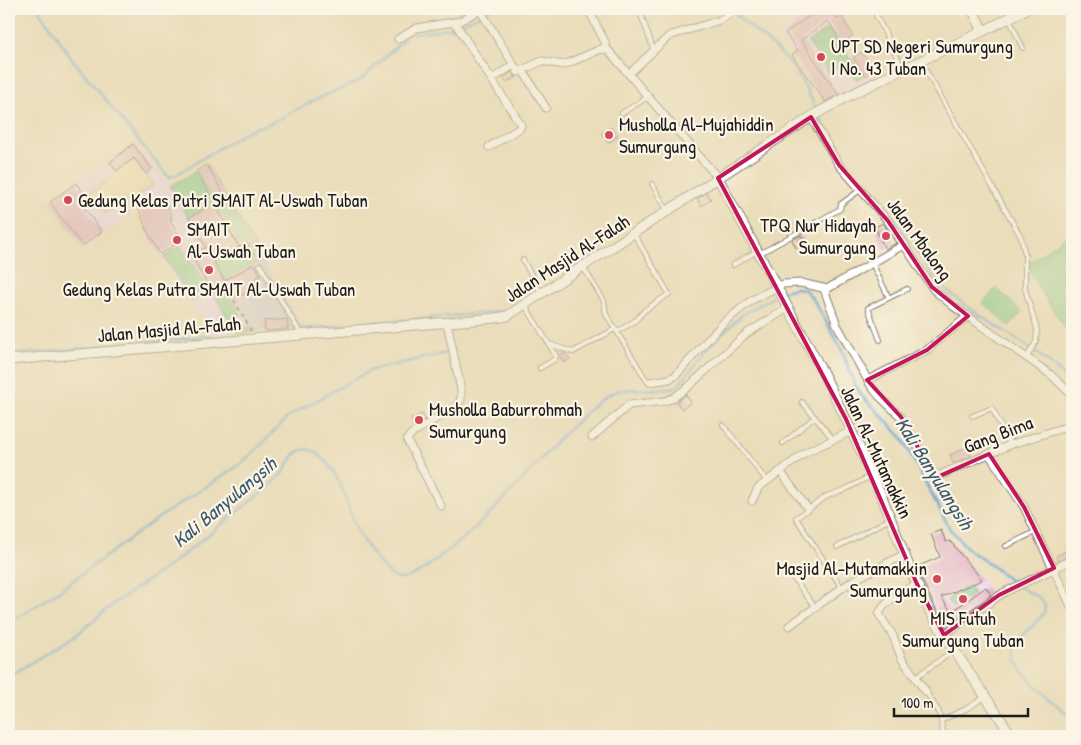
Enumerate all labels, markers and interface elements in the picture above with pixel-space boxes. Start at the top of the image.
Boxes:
place label: UPT SD Negeri Sumurgung I No. 43 Tuban [831,33,1013,81]
marker: UPT SD Negeri Sumurgung I No. 43 Tuban [815,51,827,63]
place label: Musholla Al-Mujahiddin Sumurgung [619,111,774,159]
marker: Musholla Al-Mujahiddin Sumurgung [603,129,615,141]
place label: Gedung Kelas Putri SMAIT Al-Uswah Tuban [78,187,368,213]
street label: Jalan Mbalong [881,192,959,286]
marker: Gedung Kelas Putri SMAIT Al-Uswah Tuban [62,194,74,206]
street label: Jalan Masjid Al-Falah [500,208,634,308]
place label: TPQ Nur Hidayah Sumurgung [760,212,876,260]
place label: SMAIT Al-Uswah Tuban [187,216,296,264]
marker: TPQ Nur Hidayah Sumurgung [880,230,892,242]
marker: SMAIT Al-Uswah Tuban [171,234,183,246]
marker: Gedung Kelas Putra SMAIT Al-Uswah Tuban [203,264,215,276]
place label: Gedung Kelas Putra SMAIT Al-Uswah Tuban [63,276,355,302]
street label: Jalan Masjid Al-Falah [96,310,242,348]
street label: Jalan Al-Mutamakkin [835,381,919,523]
place label: Musholla Baburrohmah Sumurgung [429,396,582,444]
street label: Gang Bima [960,409,1037,459]
water label: Kali Banyulangsih [889,412,981,536]
marker: Musholla Baburrohmah Sumurgung [413,414,425,426]
water label: Kali Banyulangsih [166,450,284,554]
place label: Masjid Al-Mutamakkin Sumurgung [777,555,927,603]
marker: Masjid Al-Mutamakkin Sumurgung [931,573,943,585]
marker: MIS Futuh Sumurgung Tuban [957,593,969,605]
place label: MIS Futuh Sumurgung Tuban [902,605,1024,653]
scale bar [894,685,1027,717]
text: 100 m [901,692,934,713]

